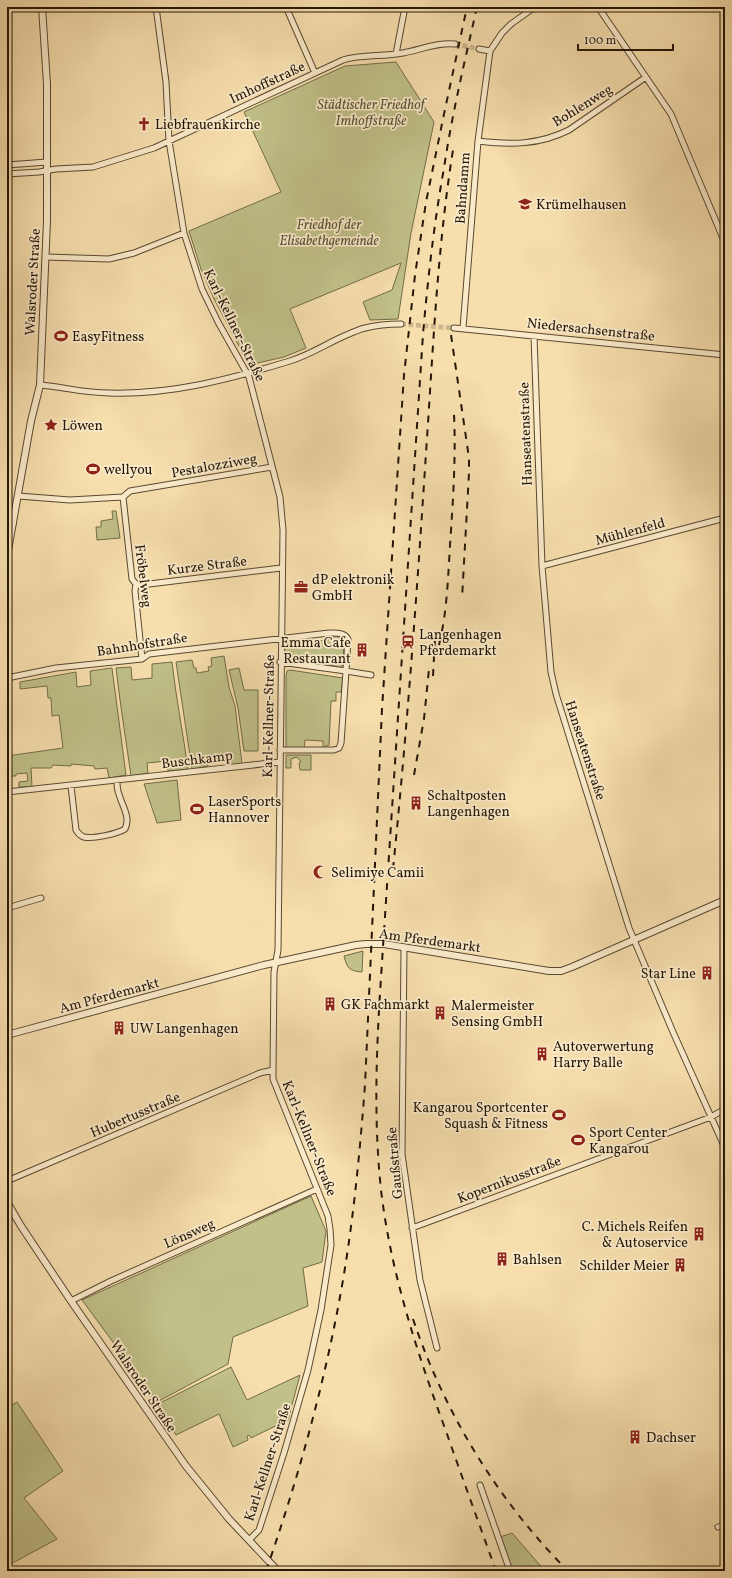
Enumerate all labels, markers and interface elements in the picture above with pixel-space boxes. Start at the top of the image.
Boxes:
scale bar [578,26,673,52]
text: 100 m [584,33,617,49]
street label: Imhoffstraße [227,57,309,109]
street label: Bohlenweg [549,80,616,132]
park label: Städtischer Friedhof Imhoffstraße [317,96,428,131]
church icon: Liebfrauenkirche [136,116,152,132]
place label: Liebfrauenkirche [155,116,261,135]
street label: Bahndamm [452,152,475,225]
school or university icon: Krümelhausen [517,196,533,212]
place label: Krümelhausen [536,196,627,215]
park label: Friedhof der Elisabethgemeinde [279,216,379,251]
street label: Walsroder Straße [21,228,46,336]
street label: Karl-Kellner-Straße [198,266,269,385]
street label: Niedersachsenstraße [526,314,656,347]
sports icon: EasyFitness [53,328,69,344]
place label: EasyFitness [72,328,144,347]
street label: Hanseatenstraße [515,381,538,486]
place icon: Löwen [43,417,59,433]
place label: Löwen [62,417,103,436]
street label: Pestalozziweg [170,450,259,483]
sports icon: wellyou [85,461,101,477]
place label: wellyou [104,461,153,480]
street label: Mühlenfeld [593,514,668,551]
street label: Fröbelweg [129,543,156,609]
street label: Kurze Straße [166,552,248,581]
place label: dP elektronik GmbH [312,571,395,606]
office icon: dP elektronik GmbH [293,579,309,595]
place label: Langenhagen Pferdemarkt [419,626,502,661]
street label: Bahnhofstraße [95,629,189,662]
place label: Emma Cafe Restaurant [280,634,351,669]
station icon: Langenhagen Pferdemarkt [400,634,416,650]
building icon: Emma Cafe Restaurant [354,642,370,658]
street label: Karl-Kellner-Straße [259,654,280,778]
street label: Hanseatenstraße [560,698,610,803]
street label: Buschkamp [160,747,234,774]
place label: Schaltposten Langenhagen [427,787,510,822]
place label: LaserSports Hannover [208,793,281,828]
building icon: Schaltposten Langenhagen [408,795,424,811]
sports icon: LaserSports Hannover [189,801,205,817]
mosque icon: Selimiye Camii [312,864,328,880]
place label: Selimiye Camii [331,864,424,883]
street label: Am Pferdemarkt [378,925,482,958]
place label: Star Line [641,965,696,984]
building icon: Star Line [699,965,715,981]
street label: Am Pferdemarkt [57,974,162,1019]
building icon: GK Fachmarkt [322,996,338,1012]
place label: GK Fachmarkt [341,996,430,1015]
place label: Malermeister Sensing GmbH [451,997,543,1032]
building icon: Malermeister Sensing GmbH [432,1005,448,1021]
building icon: UW Langenhagen [111,1020,127,1036]
place label: UW Langenhagen [130,1020,239,1039]
place label: Autoverwertung Harry Balle [553,1038,654,1073]
building icon: Autoverwertung Harry Balle [534,1046,550,1062]
street label: Karl-Kellner-Straße [277,1078,341,1200]
street label: Hubertusstraße [88,1088,184,1143]
place label: Kangarou Sportcenter Squash & Fitness [413,1099,548,1134]
sports icon: Kangarou Sportcenter Squash & Fitness [551,1107,567,1123]
place label: Sport Center Kangarou [589,1124,667,1159]
street label: Gaußstraße [383,1126,408,1200]
sports icon: Sport Center Kangarou [570,1132,586,1148]
street label: Kopernikusstraße [455,1152,565,1209]
street label: Lönsweg [161,1215,218,1254]
place label: C. Michels Reifen & Autoservice [582,1218,688,1253]
building icon: C. Michels Reifen & Autoservice [691,1226,707,1242]
building icon: Bahlsen [494,1251,510,1267]
place label: Bahlsen [513,1251,562,1270]
place label: Schilder Meier [579,1257,669,1276]
building icon: Schilder Meier [672,1257,688,1273]
street label: Walsroder Straße [105,1337,181,1437]
street label: Karl-Kellner-Straße [240,1401,297,1524]
building icon: Dachser [627,1429,643,1445]
place label: Dachser [646,1429,696,1448]

